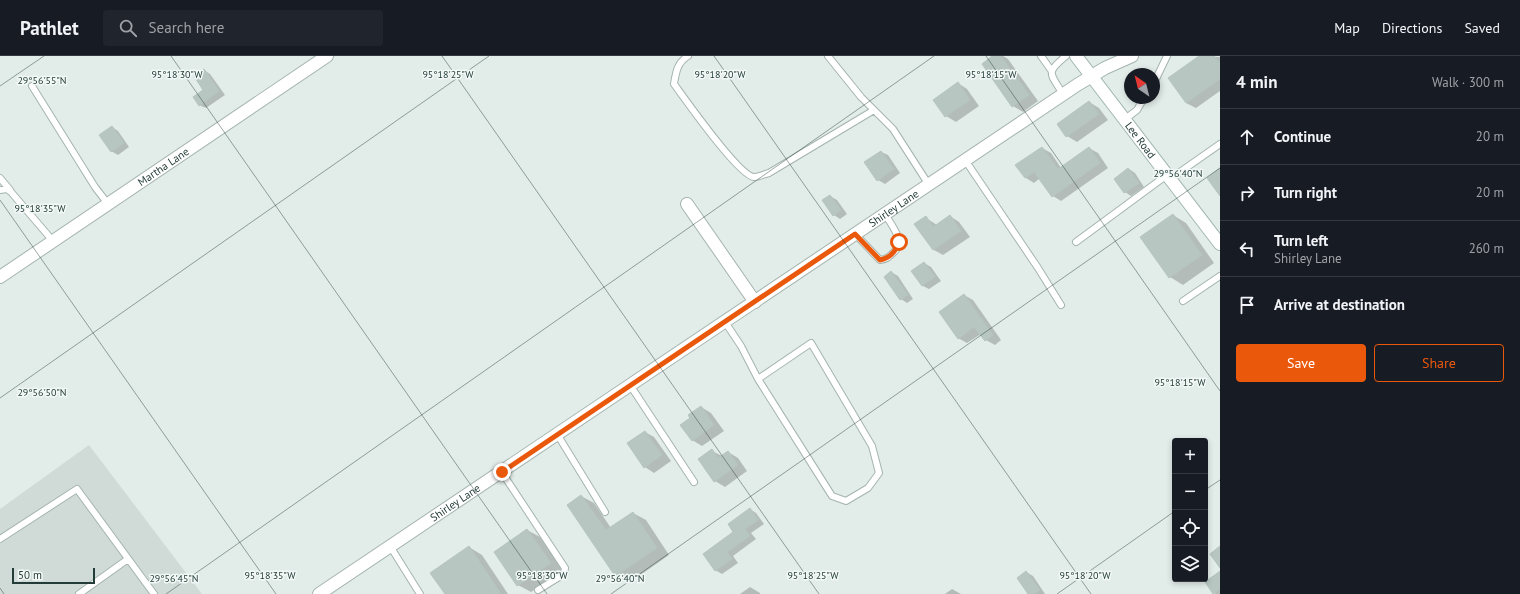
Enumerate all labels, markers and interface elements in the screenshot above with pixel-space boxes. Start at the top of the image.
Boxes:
search box [103,10,383,46]
text: Pathlet [20,16,79,40]
icon: search [117,17,139,39]
text: Search here [149,18,224,37]
text: Map [1334,19,1360,37]
text: Directions [1382,19,1442,37]
text: Saved [1464,19,1500,37]
text: 95°18'30"W [151,68,203,81]
text: 95°18'25"W [422,68,474,81]
text: 95°18'20"W [694,68,746,81]
text: 95°18'15"W [965,68,1017,81]
north arrow [1124,68,1160,104]
text: 4 min [1236,71,1277,93]
text: 29°56'55"N [17,74,67,87]
text: Walk · 300 m [1432,74,1504,91]
street label: Lee Road [1122,119,1159,161]
icon: ahead [1236,126,1258,148]
text: Continue [1274,127,1331,146]
text: 20 m [1476,128,1504,145]
street label: Martha Lane [135,144,192,189]
text: 29°56'40"N [1153,167,1203,180]
icon: right [1236,182,1258,204]
text: Turn right [1274,183,1337,202]
text: 20 m [1476,184,1504,201]
street label: Shirley Lane [866,186,922,230]
text: 95°18'35"W [14,202,66,215]
text: Turn left [1274,231,1328,250]
route start [890,233,908,251]
icon: left [1236,238,1258,260]
text: 260 m [1469,240,1504,257]
text: Shirley Lane [1274,250,1342,267]
icon: arrive [1236,294,1258,316]
text: Arrive at destination [1274,295,1405,314]
button: Save [1236,344,1366,382]
button: Share [1374,344,1504,382]
text: 95°18'15"W [1154,376,1206,389]
text: 29°56'50"N [17,386,67,399]
map controls [1172,438,1208,582]
button: + [1172,438,1208,474]
route end [493,463,511,481]
button: − [1172,474,1208,510]
street label: Shirley Lane [427,481,483,524]
button: locate [1172,510,1208,546]
button: layers [1172,546,1208,582]
scale bar [12,566,95,585]
text: 50 m [18,568,42,582]
text: 95°18'35"W [244,569,296,582]
text: 95°18'30"W [516,569,568,582]
text: 95°18'25"W [787,569,839,582]
text: 95°18'20"W [1059,569,1111,582]
text: 29°56'45"N [149,572,199,585]
text: 29°56'40"N [595,572,645,585]

